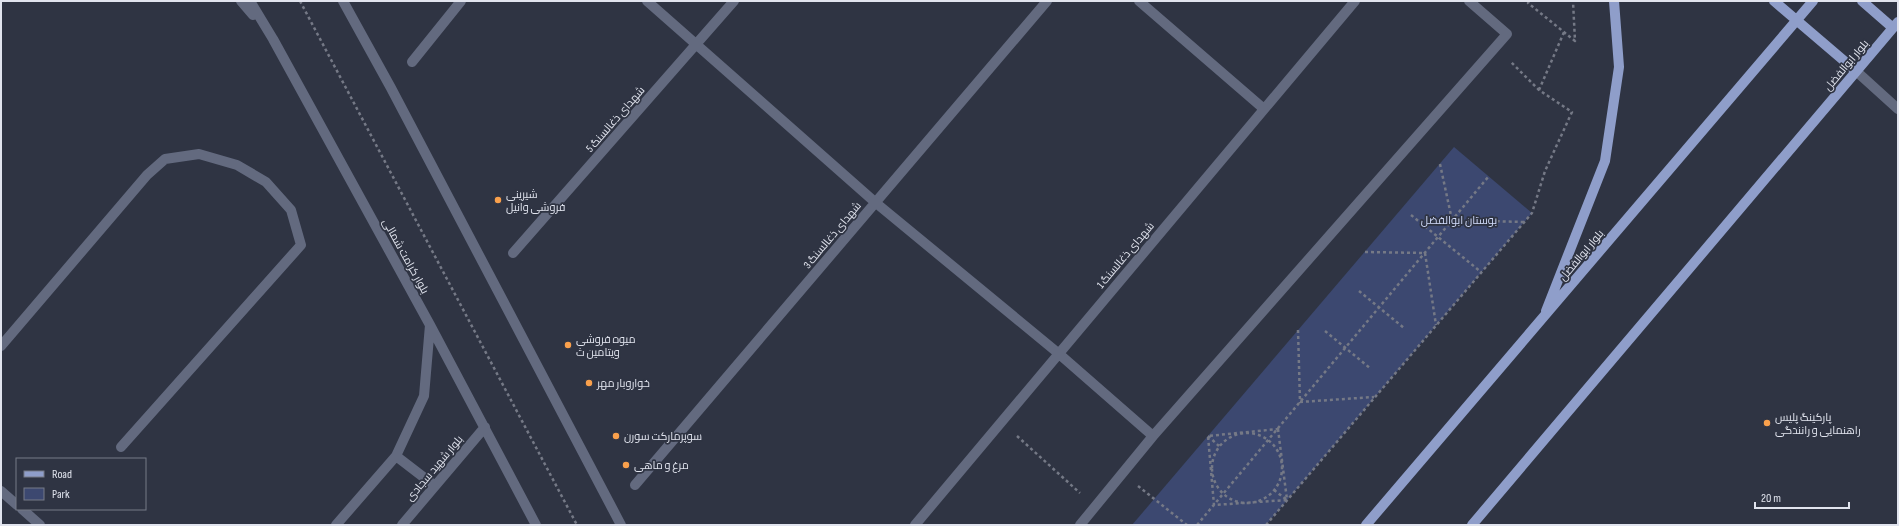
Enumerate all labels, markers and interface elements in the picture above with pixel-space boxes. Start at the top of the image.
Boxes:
street label: بلوار ابوالفضل [1821,37,1872,93]
street label: شهدای ذغالسنگ 5 [583,84,647,155]
place label: شیرینی فروشی وانیل [506,188,565,214]
marker: شیرینی فروشی وانیل [493,195,503,205]
street label: شهدای ذغالسنگ 3 [801,199,864,271]
park label: بوستان ابوالفضل [1421,214,1497,227]
street label: بلوار کرامت شمالی [380,216,432,296]
street label: شهدای ذغالسنگ 1 [1094,220,1157,291]
street label: بلوار ابوالفضل [1556,227,1607,283]
place label: میوه فروشی ویتامین ث [576,333,636,359]
marker: میوه فروشی ویتامین ث [563,340,573,350]
place label: خواروبار مهر [596,377,650,390]
marker: خواروبار مهر [584,378,594,388]
place label: پارکینگ پلیس راهنمایی و رانندگی [1775,411,1861,437]
marker: پارکینگ پلیس راهنمایی و رانندگی [1762,418,1772,428]
place label: سوپرمارکت سورن [624,430,702,443]
marker: سوپرمارکت سورن [611,431,621,441]
street label: بلوار شهید سجادی [403,433,466,504]
legend [16,458,146,510]
place label: مرغ و ماهی [634,459,689,473]
marker: مرغ و ماهی [621,460,631,470]
text: Road [52,467,72,482]
scale bar [1755,484,1849,510]
text: Park [52,487,70,502]
text: 20 m [1761,491,1781,506]

